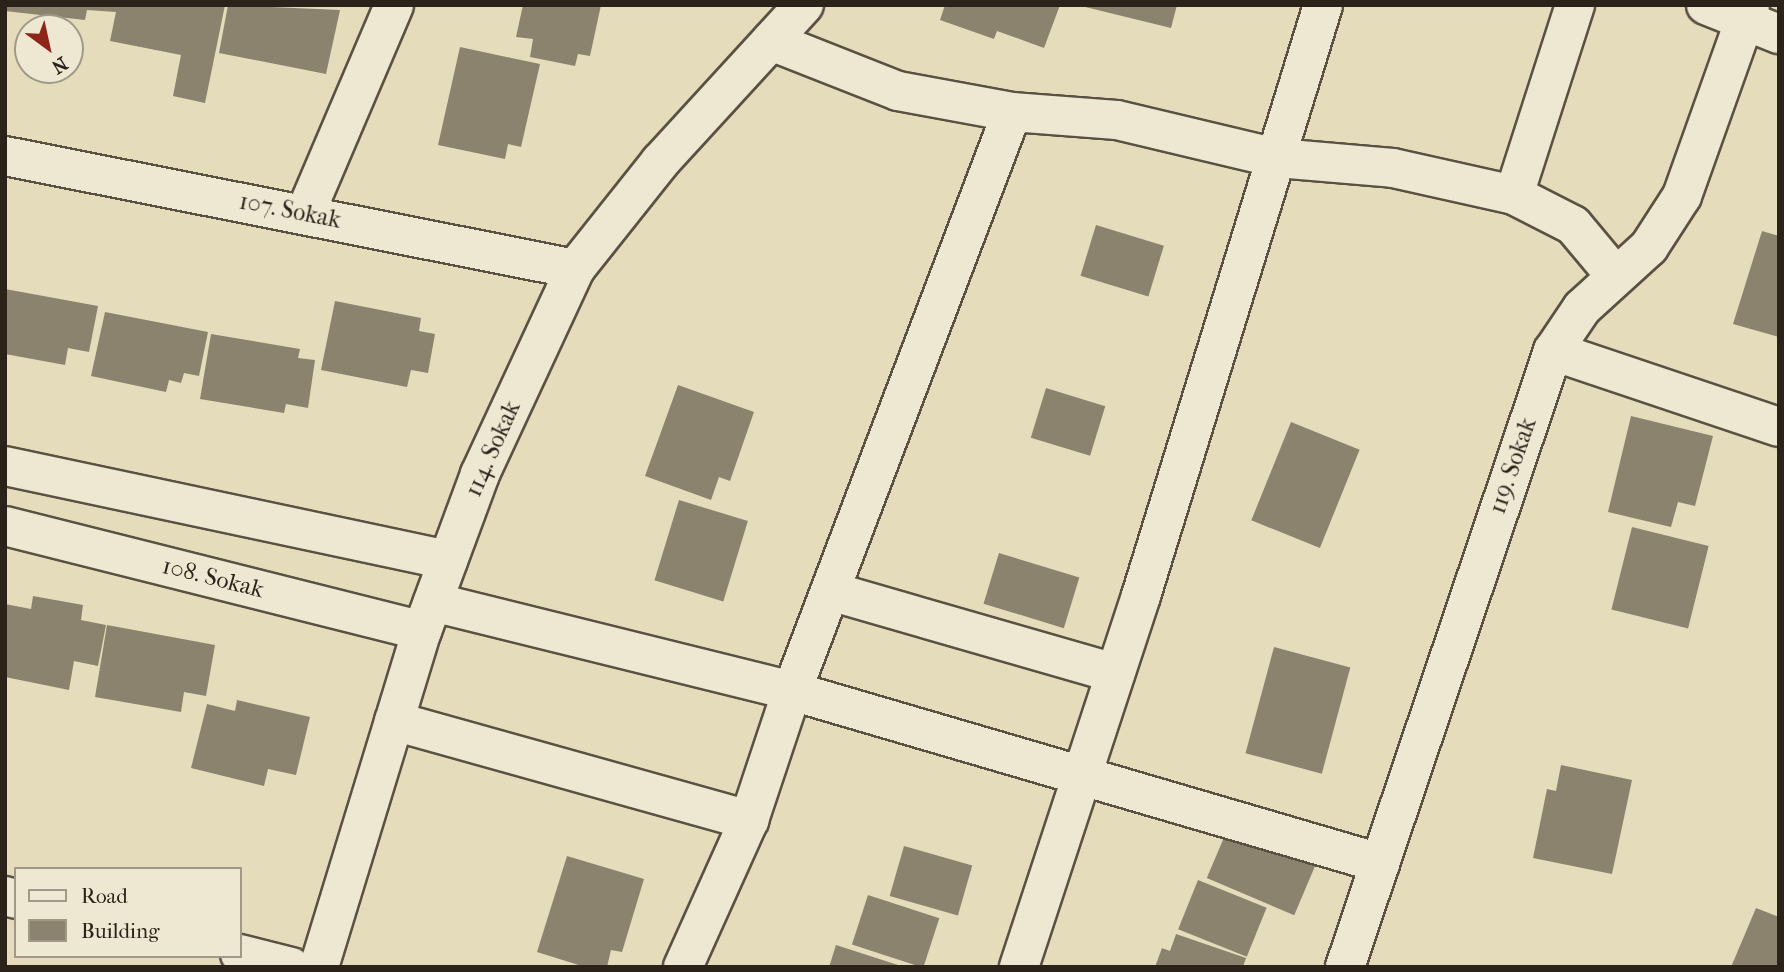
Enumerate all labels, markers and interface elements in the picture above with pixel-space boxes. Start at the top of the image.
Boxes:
north arrow [14,14,84,84]
text: N [47,52,71,78]
street label: 107. Sokak [237,187,343,235]
street label: 114. Sokak [459,397,527,501]
street label: 119. Sokak [1483,414,1543,518]
street label: 108. Sokak [159,551,267,605]
legend [14,867,242,958]
text: Road [81,884,128,908]
text: Building [81,919,159,943]

